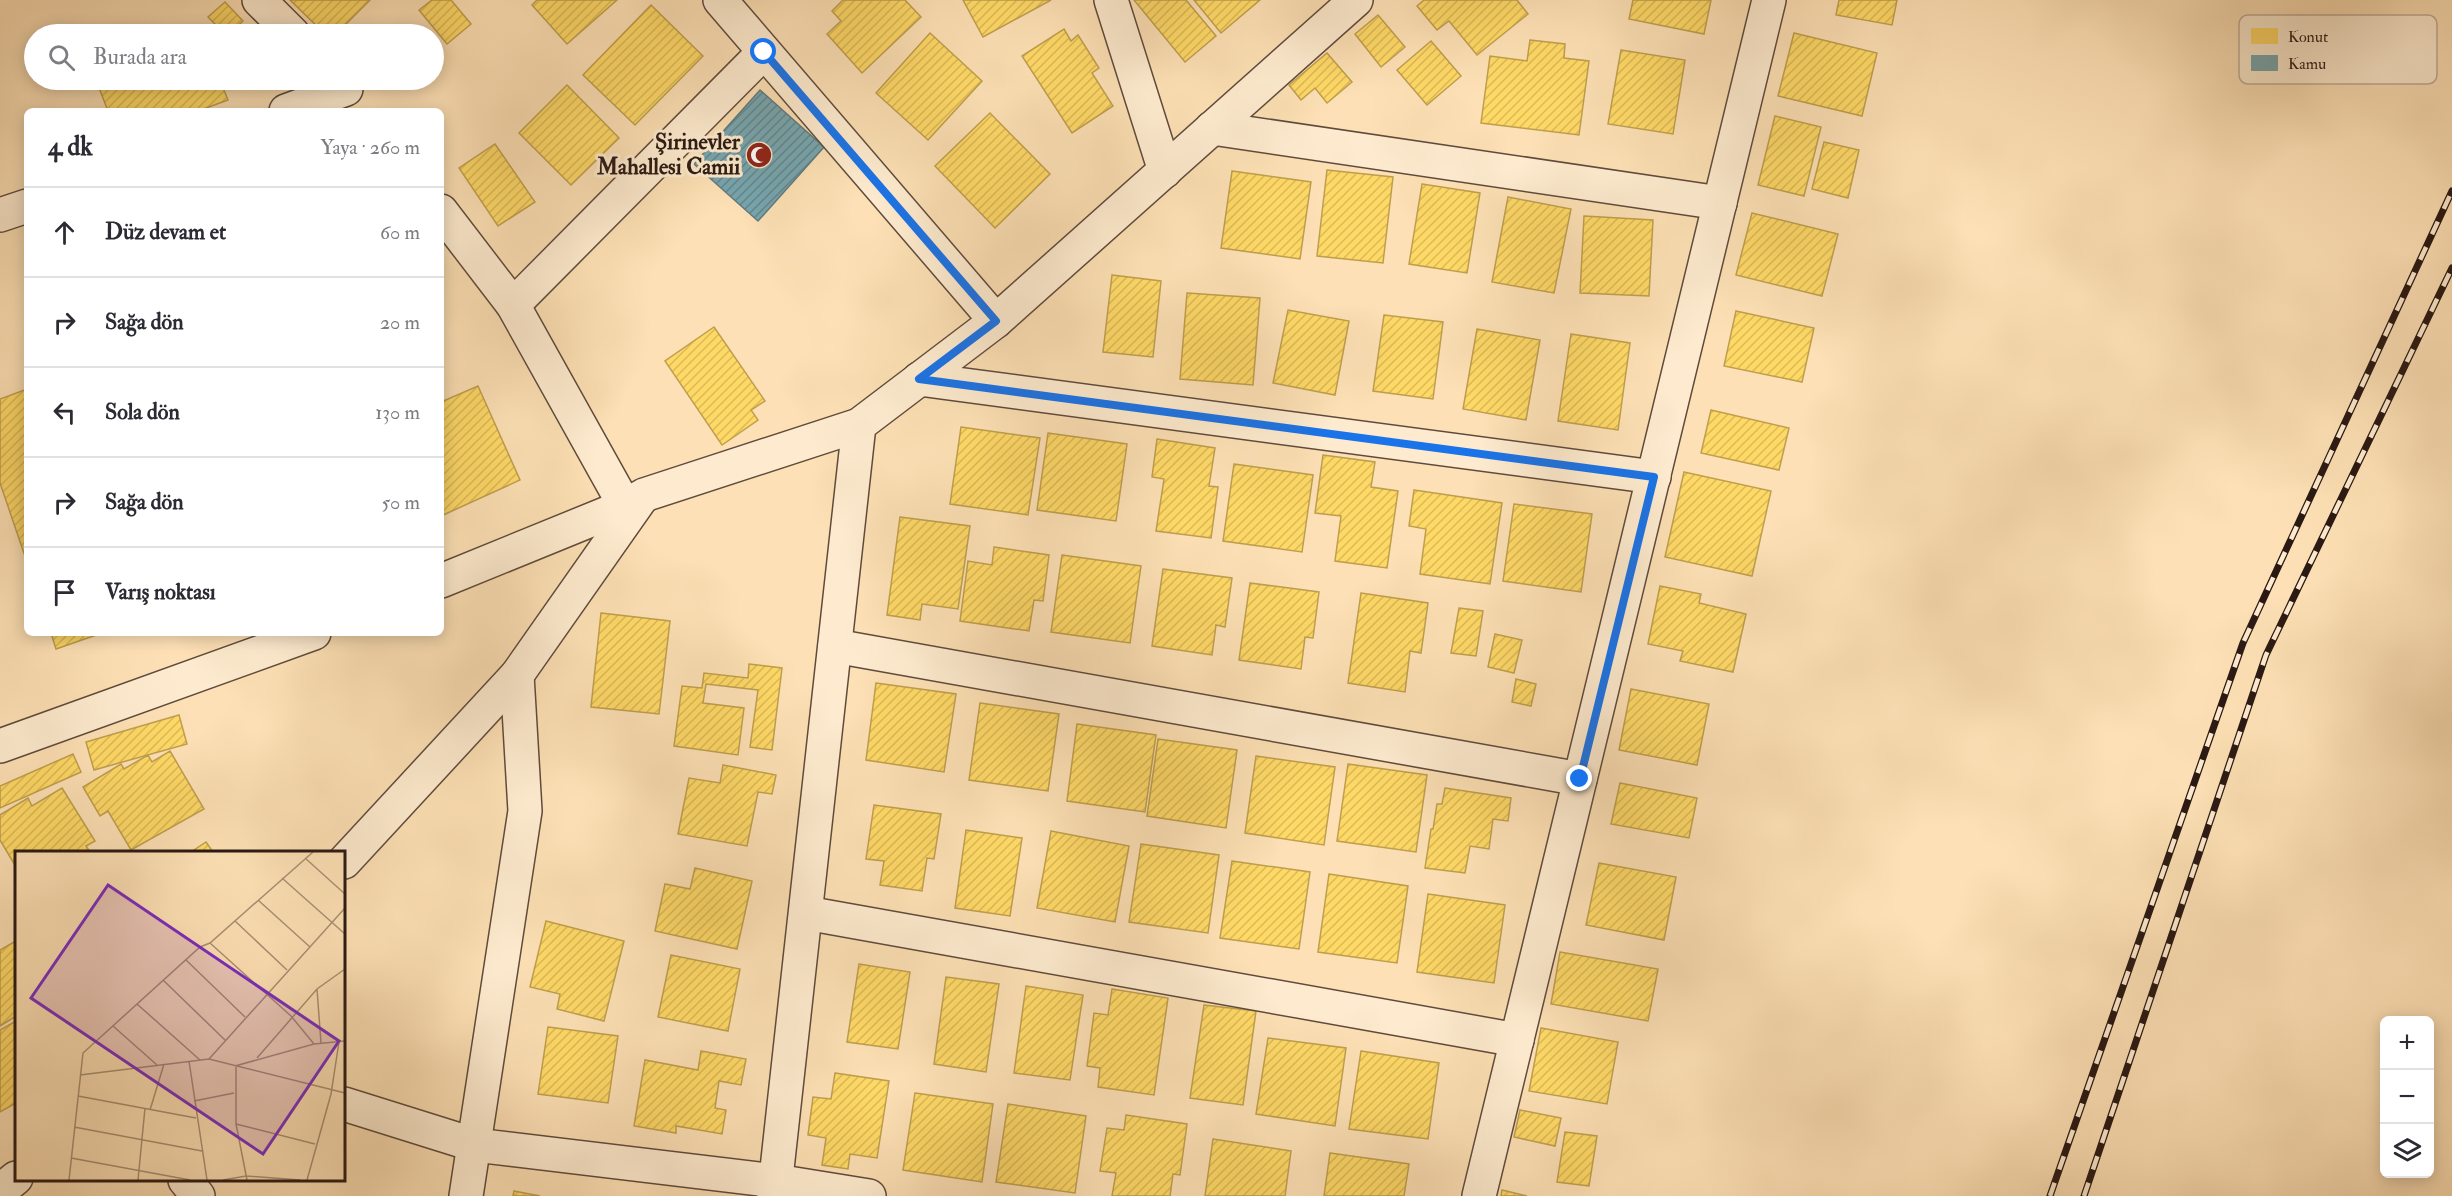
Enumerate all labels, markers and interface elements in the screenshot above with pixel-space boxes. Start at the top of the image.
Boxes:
legend [2239,15,2437,84]
search box [24,24,444,90]
text: Konut [2288,27,2328,47]
route start [750,38,776,64]
icon: search [45,41,78,74]
text: Burada ara [93,43,187,71]
text: Kamu [2288,54,2326,74]
place label: Şirinevler Mahallesi Camii [596,128,741,181]
text: 4 dk [48,131,93,163]
text: Yaya · 260 m [321,135,420,160]
mosque icon: Şirinevler Mahallesi Camii [744,140,774,170]
icon: ahead [48,216,81,249]
text: Düz devam et [105,218,226,246]
text: 60 m [380,220,420,245]
icon: right [48,306,81,339]
text: Sağa dön [105,308,184,336]
text: 20 m [380,310,420,335]
icon: left [48,396,81,429]
text: Sola dön [105,398,180,426]
text: 130 m [375,400,420,425]
icon: right [48,486,81,519]
text: Sağa dön [105,488,184,516]
text: 50 m [381,490,420,515]
icon: arrive [48,576,81,609]
text: Varış noktası [105,578,216,606]
route end [1566,765,1592,791]
inset map [15,851,345,1181]
map controls [2380,1016,2434,1178]
button: + [2380,1016,2434,1070]
button: − [2380,1070,2434,1124]
button: layers [2380,1124,2434,1178]

